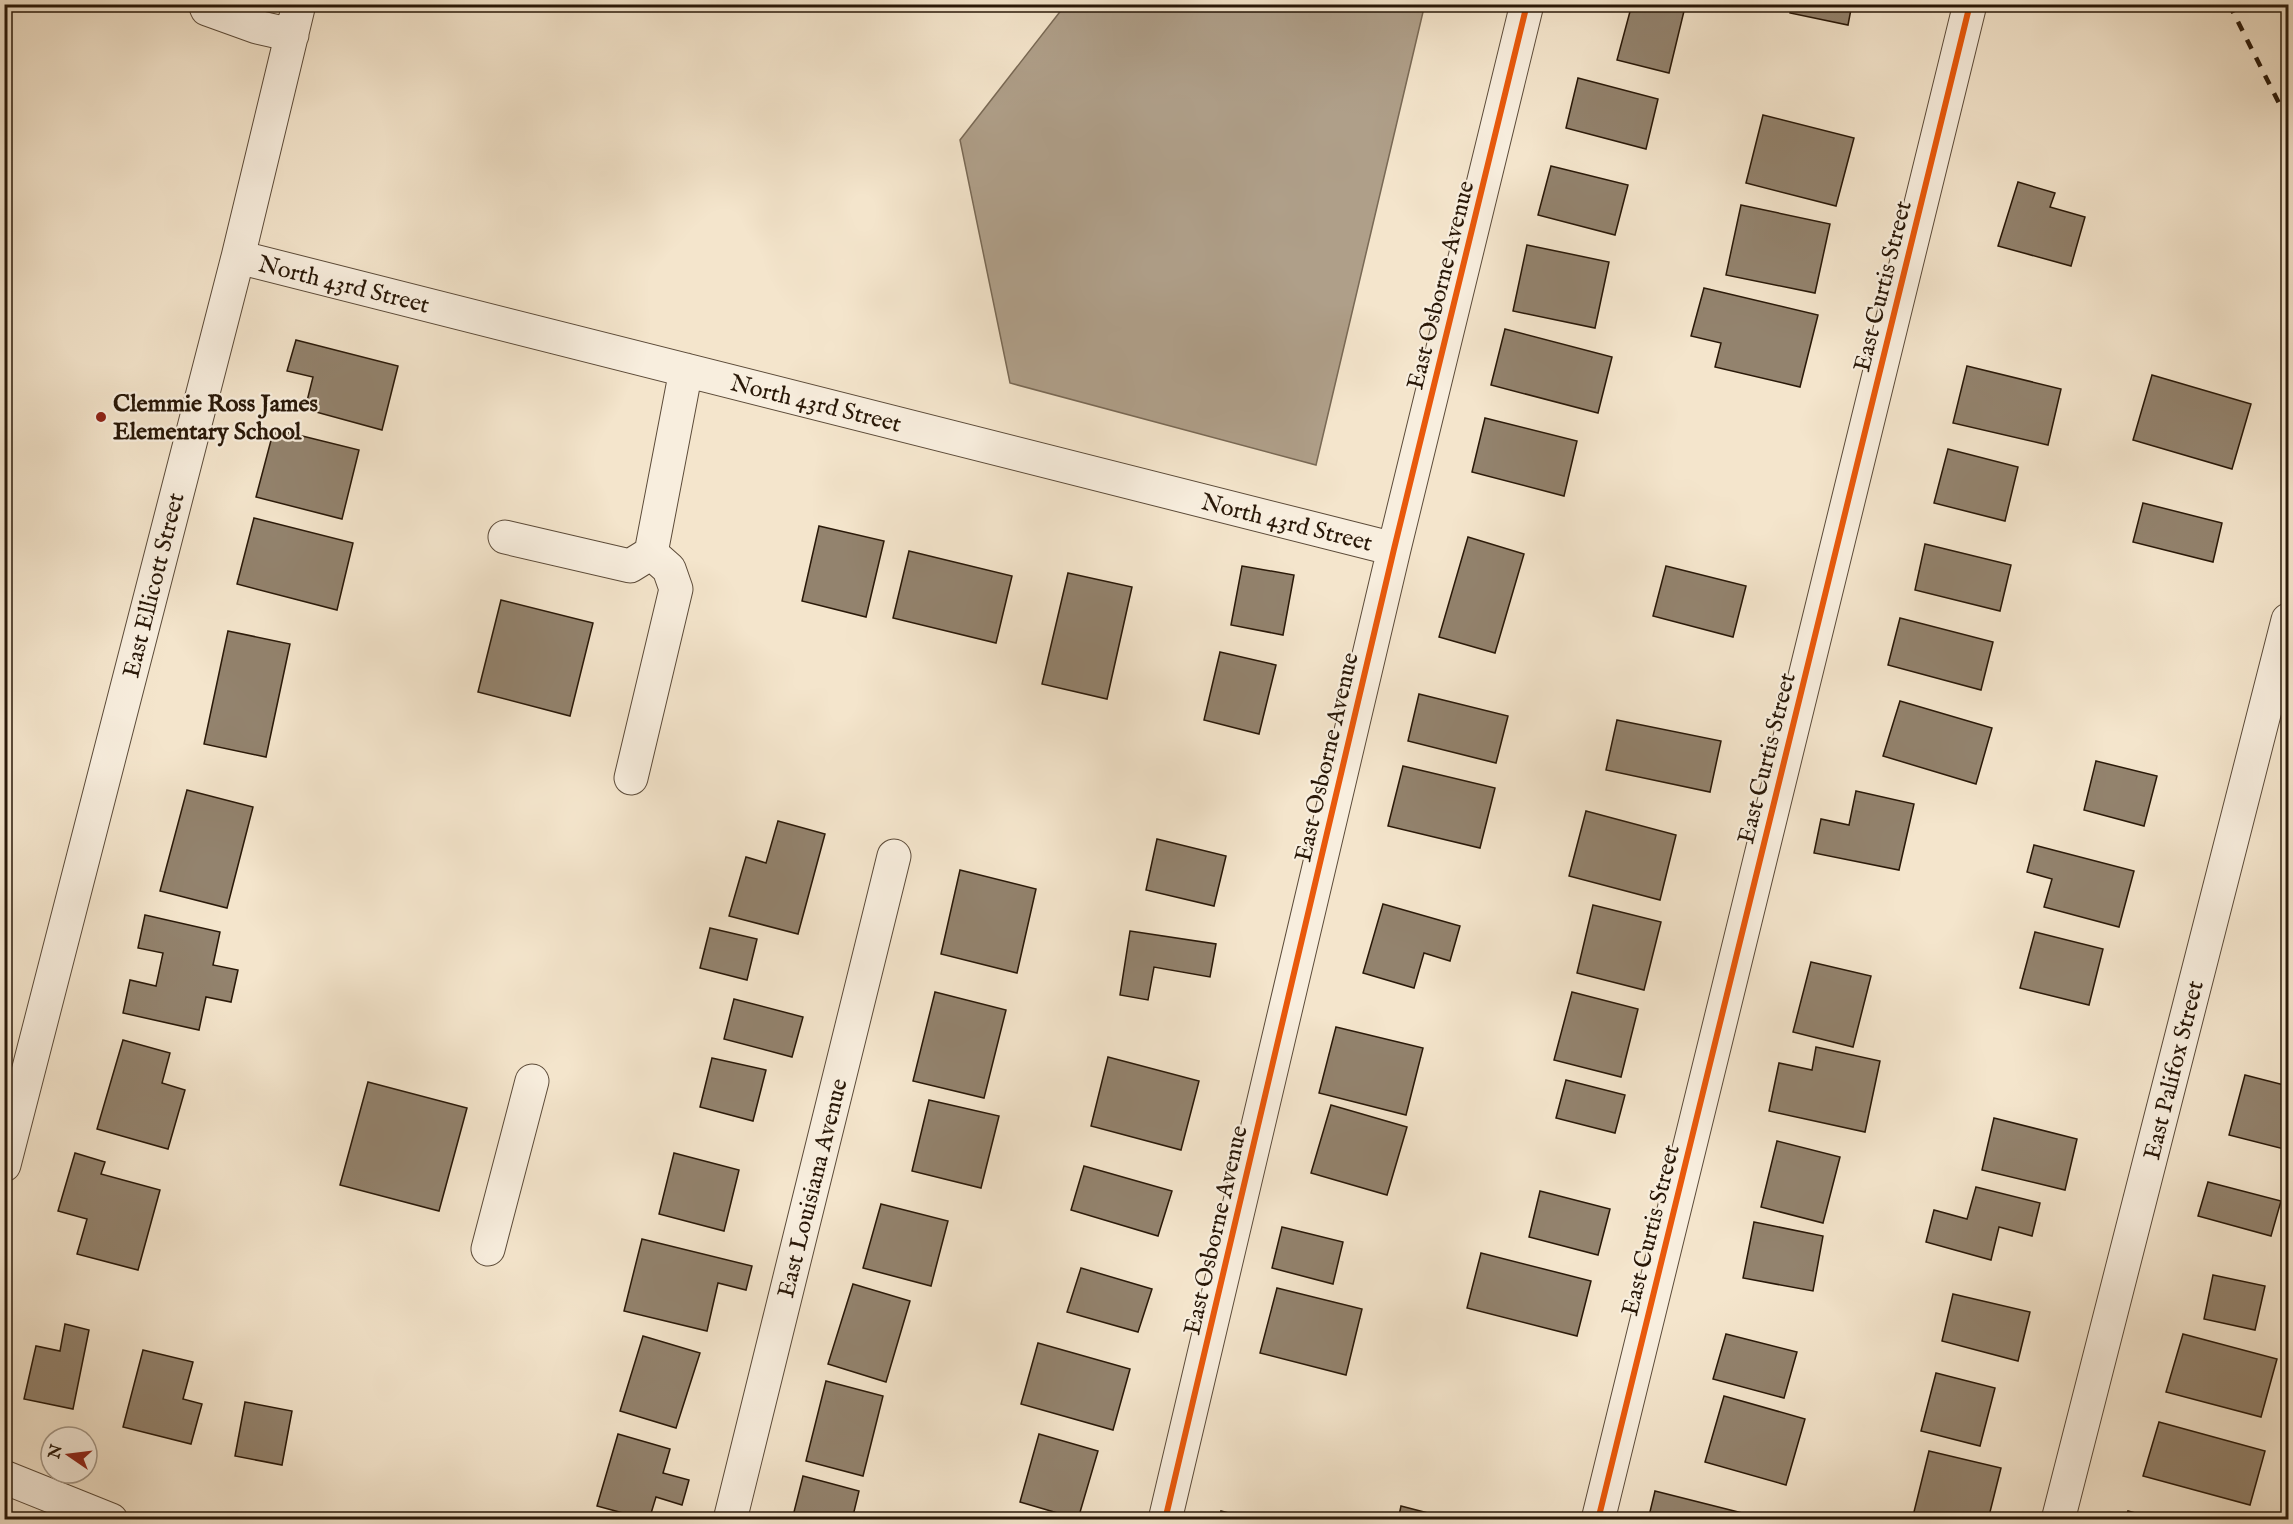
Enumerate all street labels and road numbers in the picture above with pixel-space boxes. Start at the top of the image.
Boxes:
street label: East Osborne Avenue [1401,178,1482,393]
street label: East Curtis Street [1847,198,1920,375]
street label: North 43rd Street [255,249,432,322]
street label: North 43rd Street [727,368,904,441]
street label: North 43rd Street [1198,487,1375,560]
street label: East Ellicott Street [116,490,192,681]
street label: East Osborne Avenue [1288,650,1367,865]
street label: East Curtis Street [1731,670,1804,847]
street label: East Palifox Street [2137,977,2212,1163]
street label: East Louisiana Avenue [771,1076,856,1301]
street label: East Osborne Avenue [1177,1123,1256,1338]
street label: East Curtis Street [1615,1142,1688,1319]

